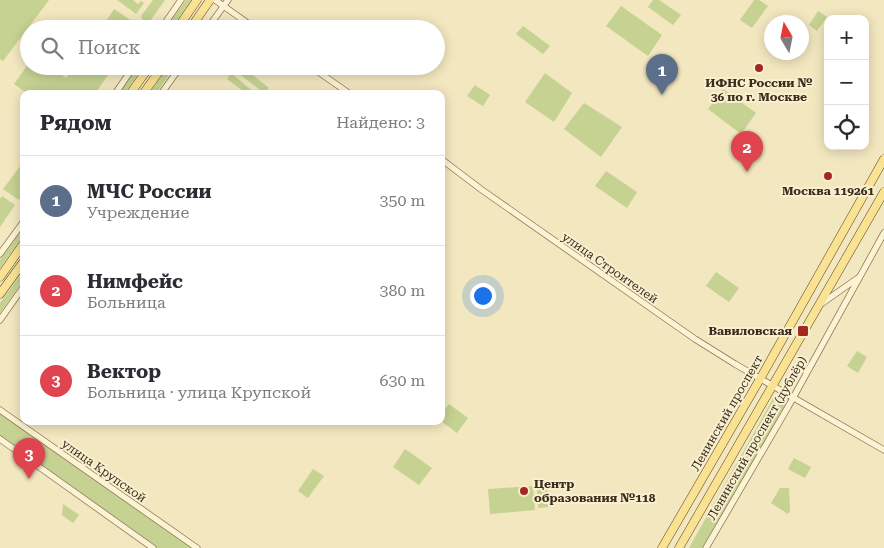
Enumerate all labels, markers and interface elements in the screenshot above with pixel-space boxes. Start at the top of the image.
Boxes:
north arrow [764,15,809,60]
map controls [824,15,869,150]
button: + [824,15,869,60]
search box [20,20,445,75]
icon: search [38,34,66,62]
text: Поиск [78,36,141,59]
pin: 1 [646,54,678,95]
button: − [824,60,869,105]
marker: ИФНС России № 36 по г. Москве [753,62,765,74]
place label: ИФНС России № 36 по г. Москве [705,76,813,104]
button: locate [824,105,869,150]
text: Рядом [40,111,112,135]
text: Найдено: 3 [336,113,425,132]
pin: 2 [731,131,763,172]
marker: Москва 119261 [822,170,834,182]
text: МЧС России [87,180,212,203]
place label: Москва 119261 [782,184,874,198]
text: 1 [52,191,60,210]
text: 350 m [379,191,425,210]
text: Учреждение [87,203,189,222]
street label: улица Строителей [559,230,661,306]
text: Нимфейс [87,270,183,293]
text: 2 [52,281,60,300]
text: 380 m [379,281,425,300]
your location [470,283,496,309]
text: Больница [87,293,166,312]
place label: Вавиловская [708,324,792,338]
marker: Вавиловская [796,324,810,338]
street label: Ленинский проспект [688,353,766,473]
street label: Ленинский проспект (дублёр) [704,354,810,522]
text: Вектор [87,360,161,383]
text: 3 [52,371,60,390]
text: 630 m [379,371,425,390]
text: Больница · улица Крупской [87,383,311,402]
street label: улица Крупской [59,437,149,505]
pin: 3 [13,438,45,479]
place label: Центр образования №118 [534,477,656,505]
marker: Центр образования №118 [518,485,530,497]

